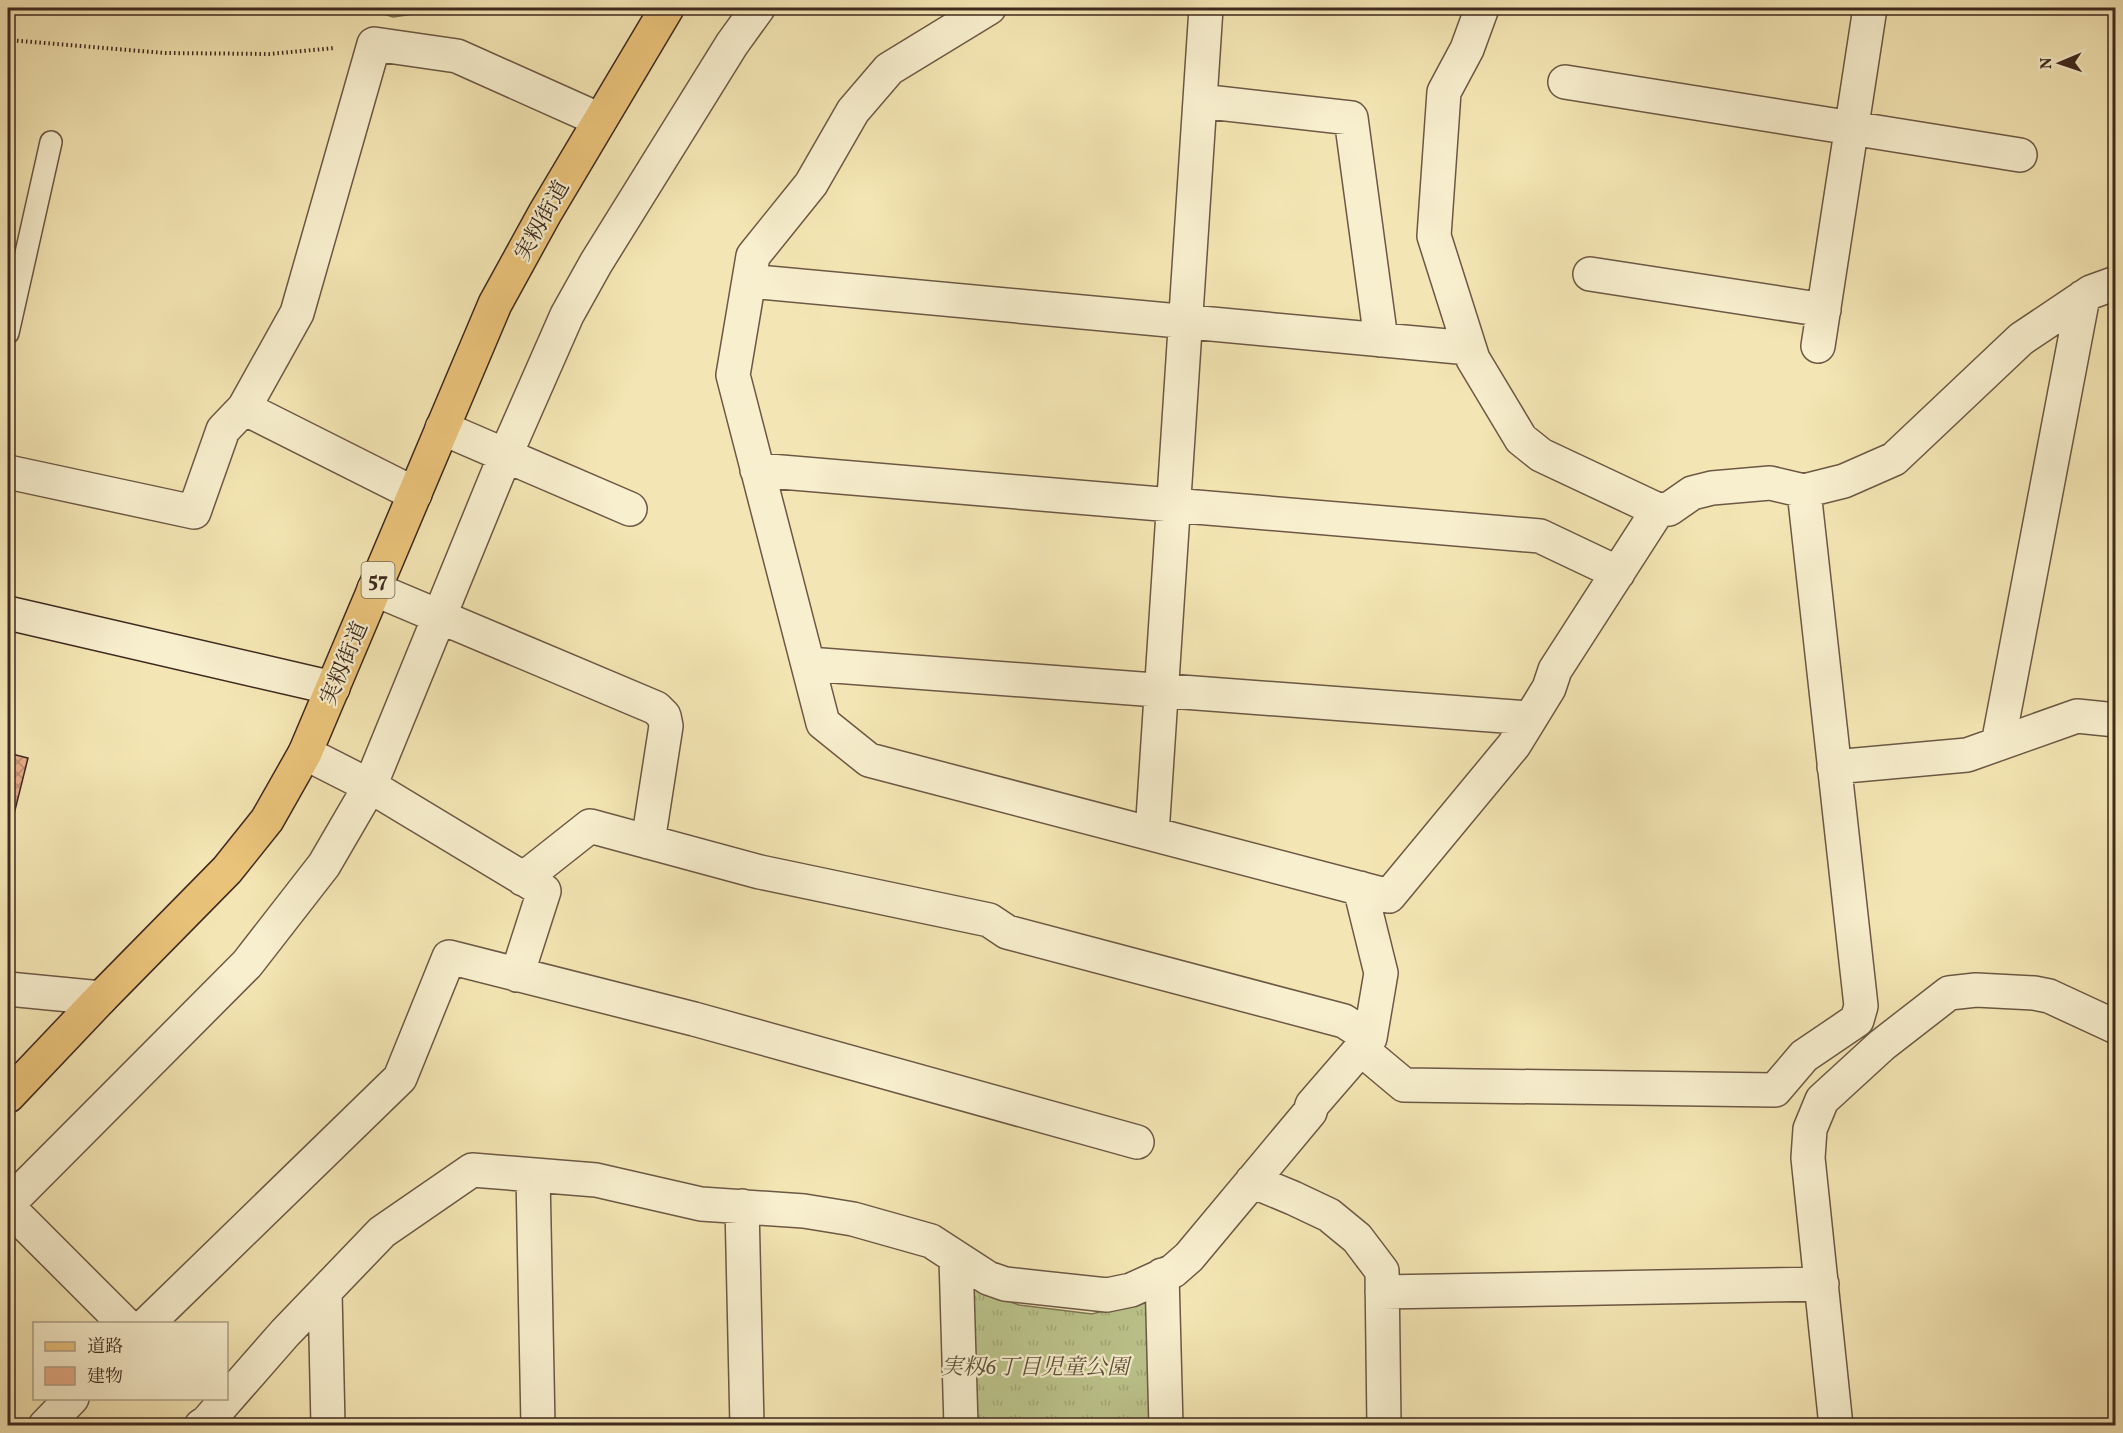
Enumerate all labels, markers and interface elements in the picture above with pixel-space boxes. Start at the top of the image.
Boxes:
north arrow [2030,33,2090,93]
text: N [2036,57,2058,70]
street label: 実籾街道 [508,175,578,267]
road number: 57 [362,562,394,598]
street label: 実籾街道 [314,617,377,711]
legend [33,1322,228,1400]
text: 道路 [87,1335,123,1360]
park label: 実籾6丁目児童公園 [941,1353,1132,1384]
text: 建物 [87,1365,123,1390]

